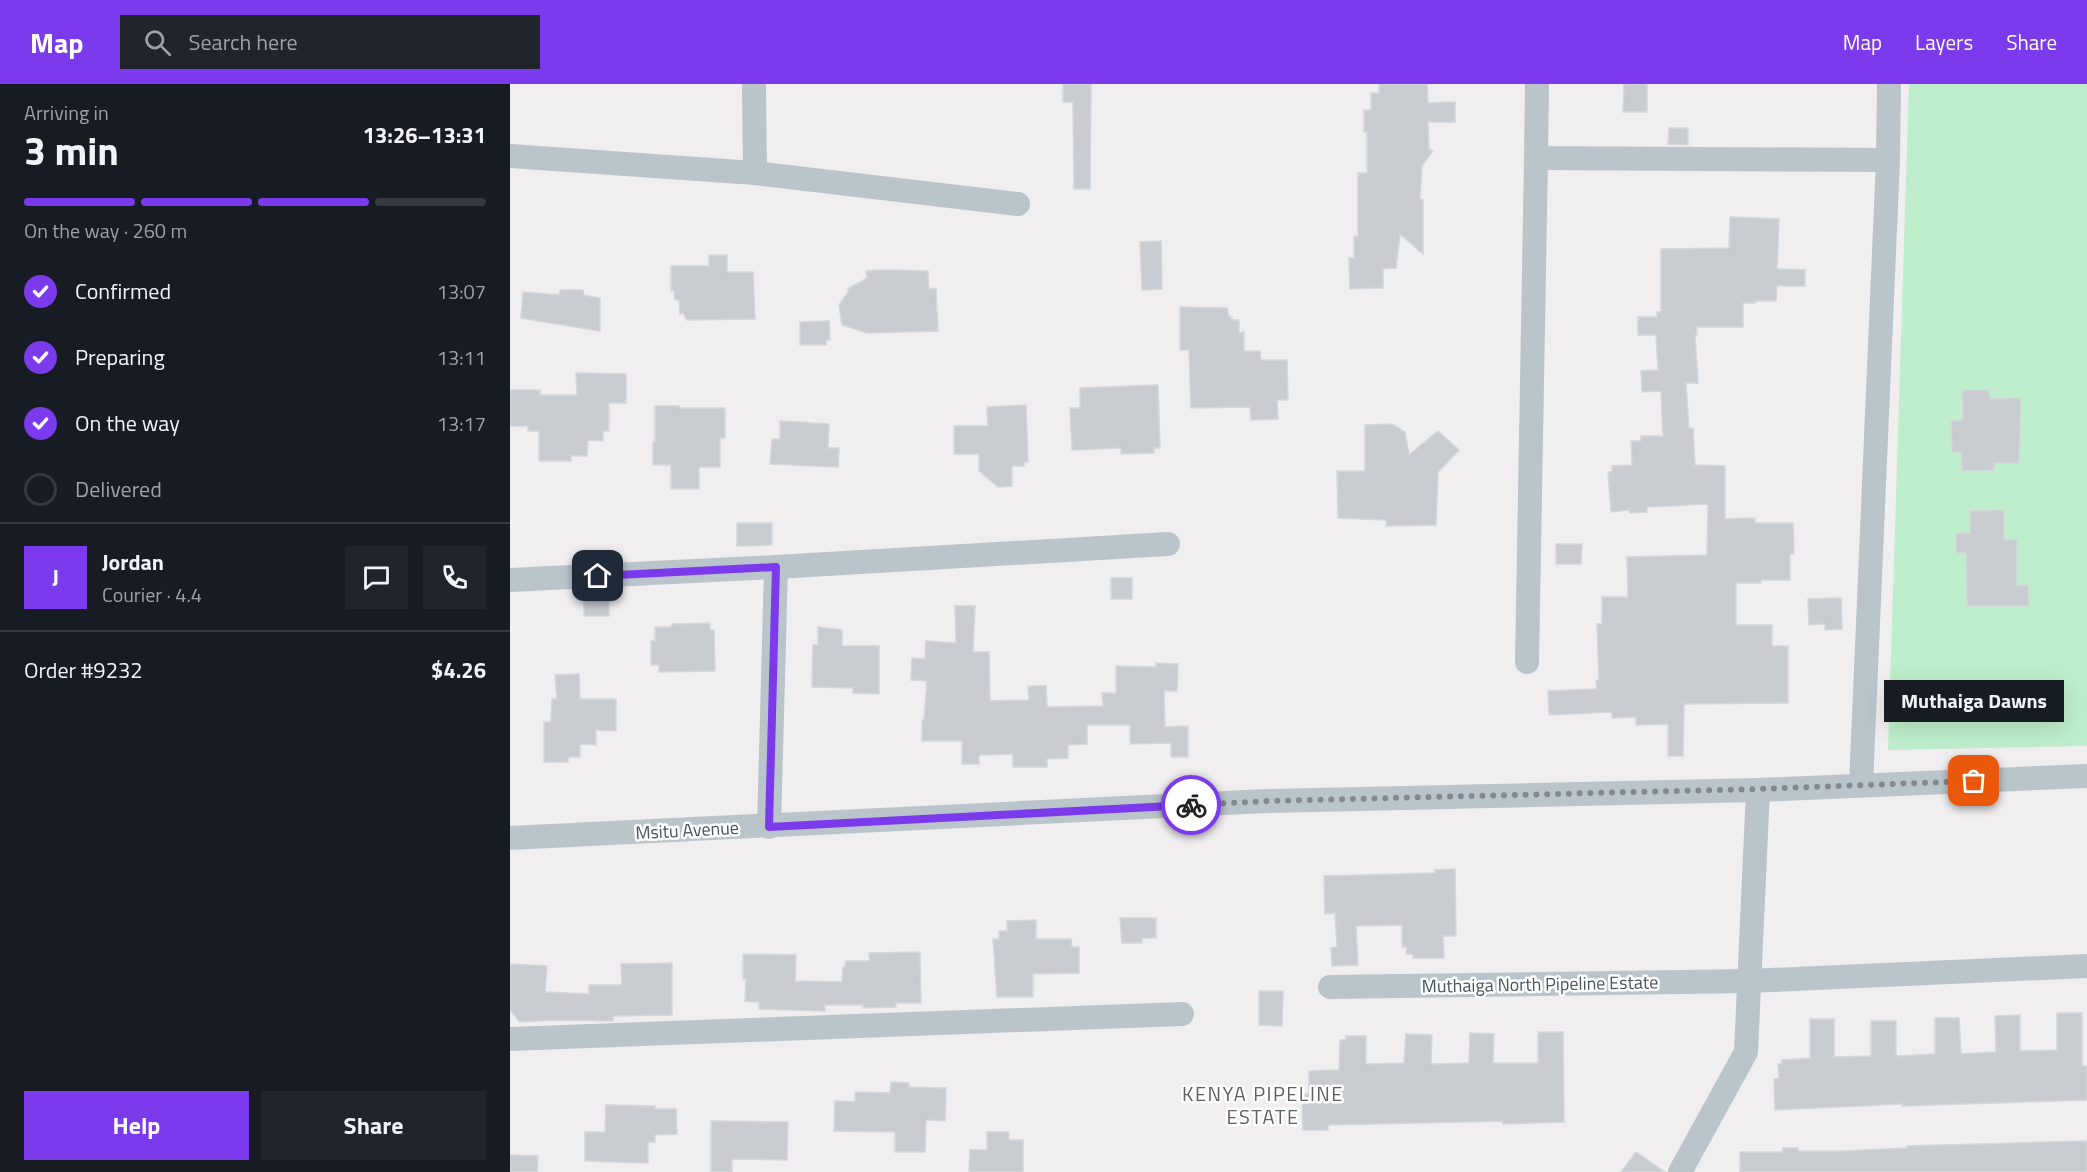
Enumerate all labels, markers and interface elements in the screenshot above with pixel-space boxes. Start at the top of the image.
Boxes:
search box [120,15,540,69]
text: Map [30,21,84,64]
text: Search here [189,25,298,59]
icon: search [141,26,174,59]
text: Map [1843,26,1882,58]
text: Layers [1915,26,1973,58]
text: Share [2006,26,2057,58]
text: Arriving in [24,97,109,128]
text: 13:26–13:31 [363,118,486,152]
text: 3 min [24,121,119,180]
text: On the way · 260 m [24,215,187,246]
text: Confirmed [75,274,171,308]
icon: check [24,275,57,308]
text: 13:07 [437,276,486,307]
text: Preparing [75,340,165,374]
icon: check [24,341,57,374]
text: 13:11 [437,342,486,373]
text: On the way [75,406,180,440]
icon: check [24,407,57,440]
text: 13:17 [437,408,486,439]
text: Delivered [75,472,162,506]
text: Jordan [102,545,164,579]
button: chat [345,546,408,609]
button: phone [423,546,486,609]
pin [572,550,623,601]
icon: home [581,559,614,592]
text: J [52,560,59,594]
text: Courier · 4.4 [102,579,202,610]
text: Order #9232 [24,653,143,687]
text: $4.26 [431,653,486,687]
callout: Muthaiga Dawns [1884,679,2064,721]
text: Muthaiga Dawns [1901,685,2047,716]
pin [1948,755,1999,806]
icon: bag [1957,764,1990,797]
courier [1161,775,1221,835]
icon: bike [1175,789,1208,822]
street label: Msitu Avenue [635,814,739,846]
street label: Muthaiga North Pipeline Estate [1421,968,1659,1000]
district label: KENYA PIPELINE ESTATE [1182,1078,1344,1132]
button: Help [24,1091,249,1160]
button: Share [261,1091,486,1160]

